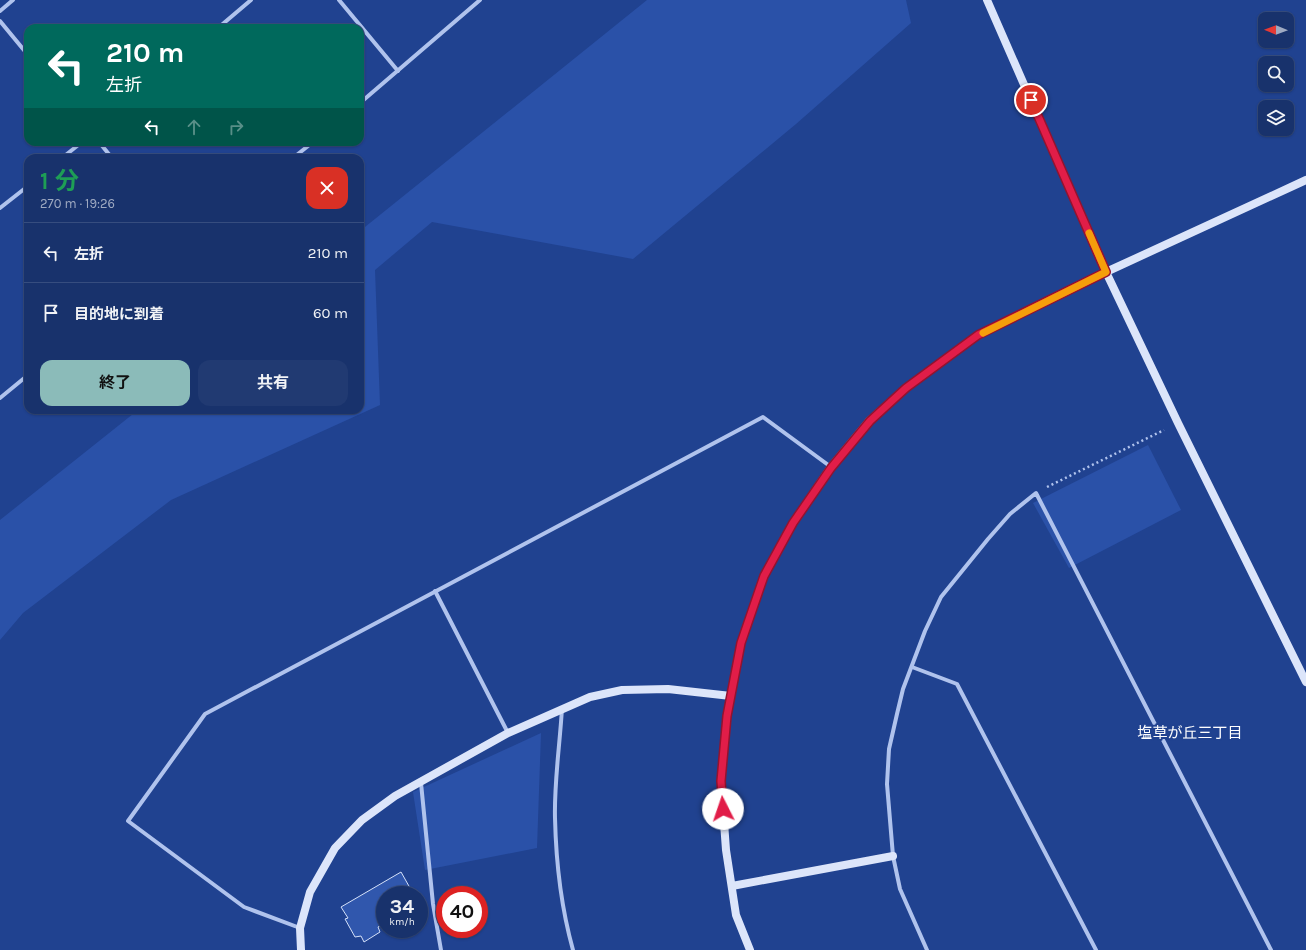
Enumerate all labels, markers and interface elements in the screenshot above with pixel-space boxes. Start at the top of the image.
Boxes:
north arrow [1258,12,1294,48]
map controls [1258,12,1294,136]
text: 210 m [106,36,184,69]
icon: left [40,40,92,92]
button: search [1258,56,1294,92]
text: 左折 [106,74,142,96]
pin [1014,83,1048,117]
icon: arrive [1020,89,1042,111]
button: layers [1258,100,1294,136]
icon: left [141,116,163,138]
icon: ahead [183,116,205,138]
icon: right [225,116,247,138]
text: 1 分 [40,167,79,195]
button: close [306,167,348,209]
text: 270 m · 19:26 [40,196,115,211]
icon: left [40,242,62,264]
text: 210 m [308,244,348,262]
text: 左折 [74,245,104,263]
icon: arrive [40,302,62,324]
text: 60 m [313,304,348,322]
text: 目的地に到着 [74,305,164,323]
button: 終了 [40,360,190,406]
button: 共有 [198,360,348,406]
district label: 塩草が丘三丁目 [1137,724,1243,742]
position arrow [702,788,744,830]
speed limit sign: 40 [436,886,488,938]
text: 34 [390,895,414,918]
text: km/h [389,916,415,928]

